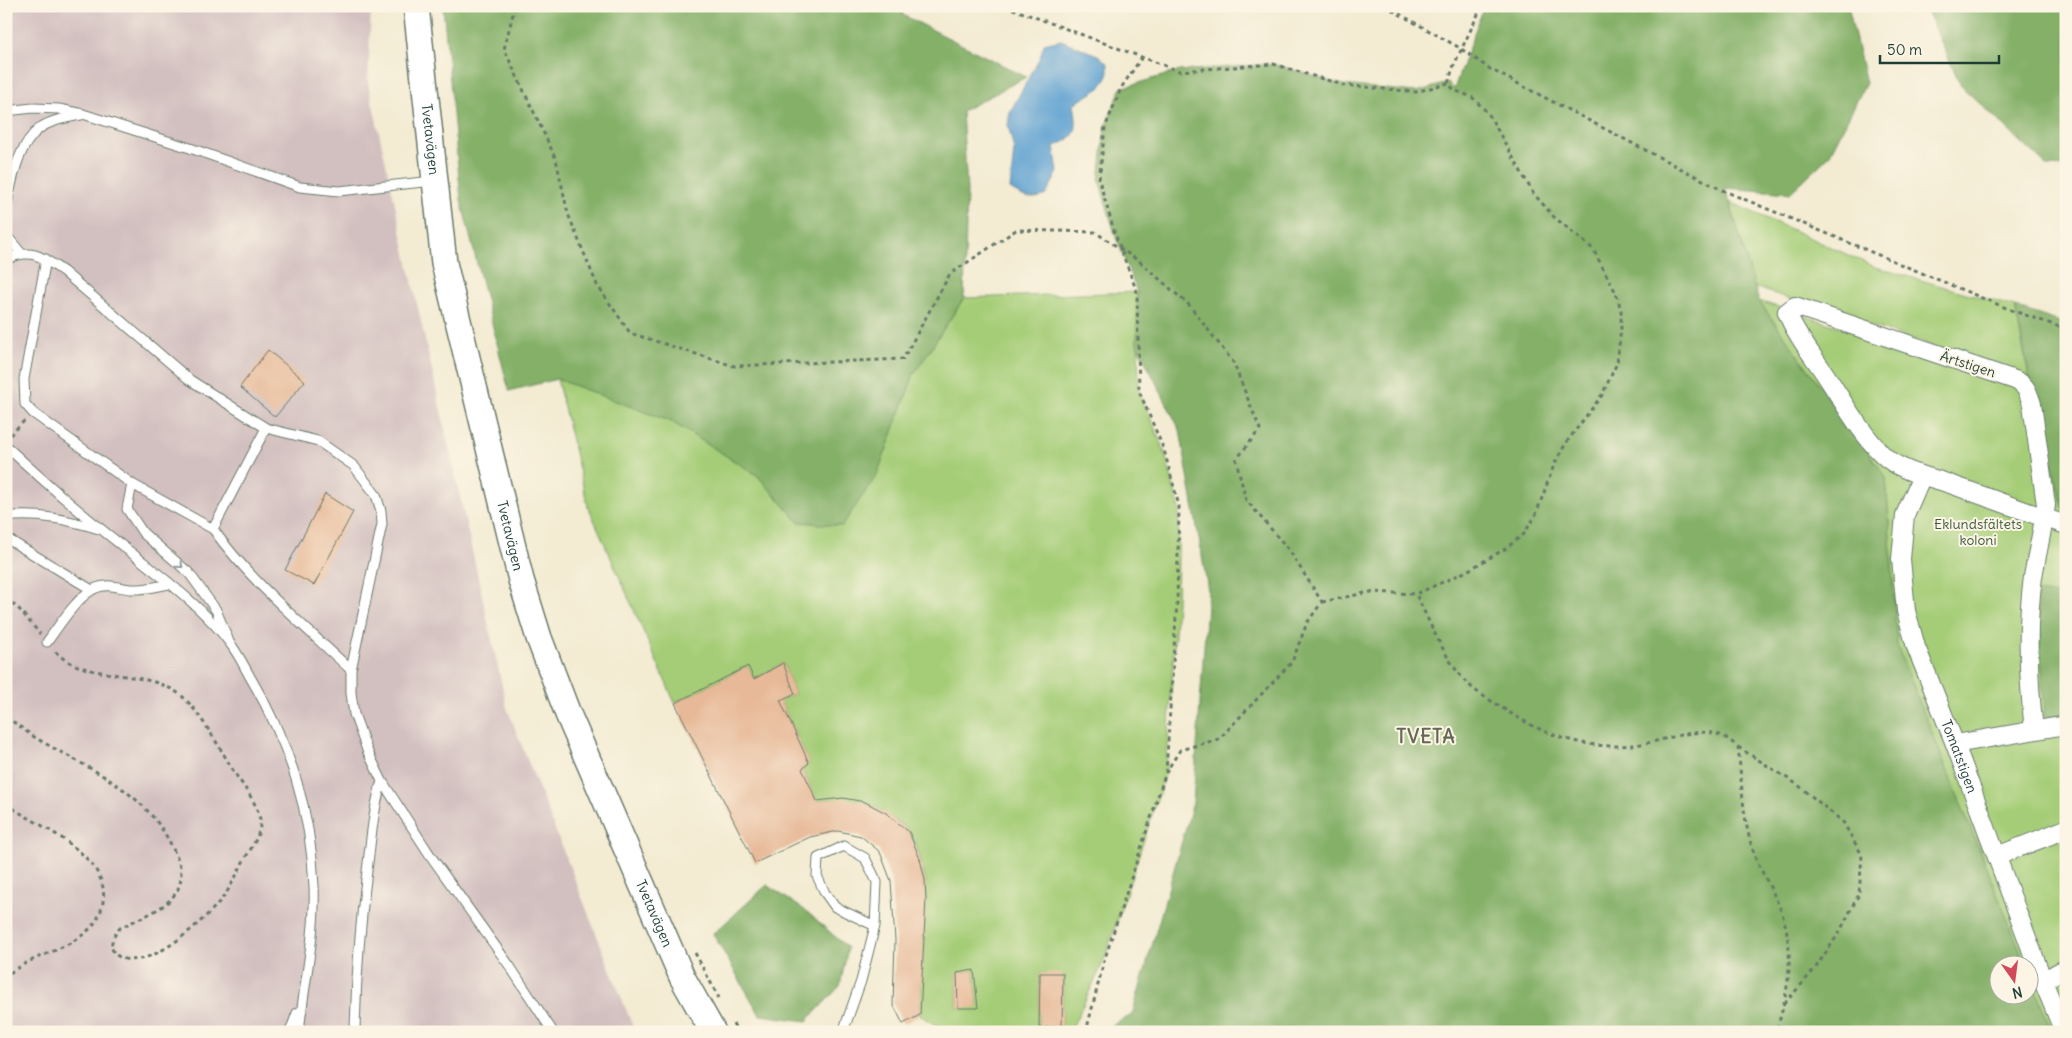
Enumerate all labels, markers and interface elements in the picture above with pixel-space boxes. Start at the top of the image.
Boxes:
scale bar [1880,32,1998,64]
text: 50 m [1887,40,1922,59]
street label: Tvetavägen [418,103,443,176]
street label: Ärtstigen [1938,347,1998,381]
street label: Tvetavägen [493,499,527,572]
park label: Eklundsfältets koloni [1934,515,2022,549]
one-way arrow [174,559,183,568]
street label: Tomatstigen [1937,717,1981,796]
district label: TVETA [1396,724,1456,748]
street label: Tvetavägen [632,877,677,950]
north arrow [1990,956,2040,1006]
text: N [2010,983,2024,1003]

